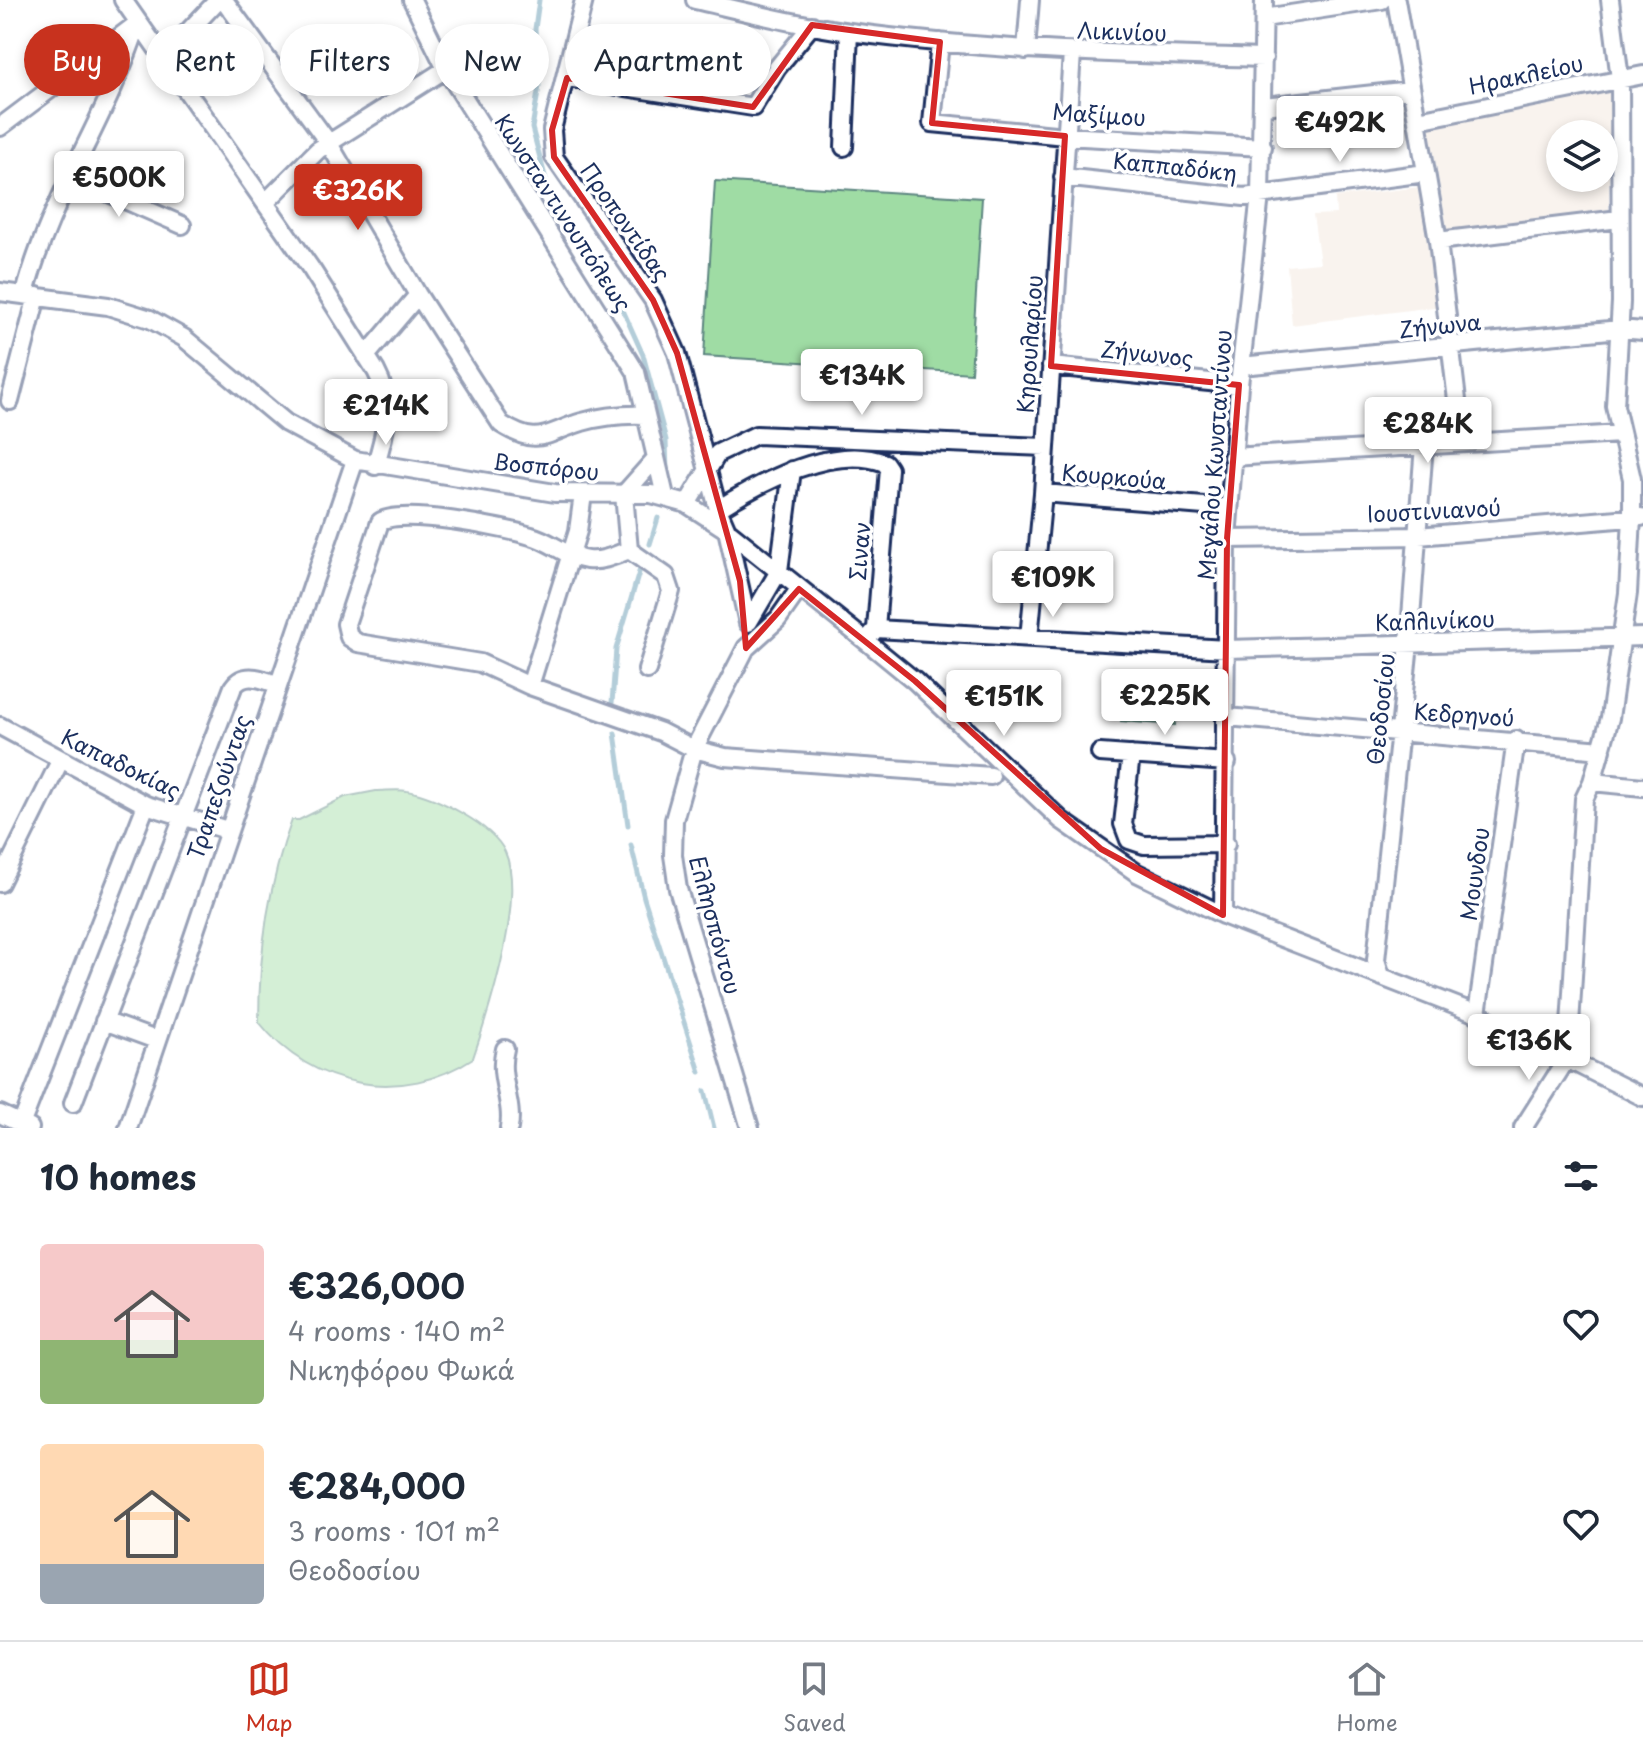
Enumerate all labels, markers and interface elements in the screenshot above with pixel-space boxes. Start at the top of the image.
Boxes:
street label: Λικινίου [1077,12,1167,49]
chip: Buy [24,24,130,96]
chip: Rent [146,24,264,96]
chip: Filters [280,24,419,96]
chip: New [435,24,549,96]
chip: Apartment [565,24,771,96]
street label: Ηρακλείου [1465,45,1586,102]
street label: Μαξίμου [1051,94,1147,133]
pin: €492K [1284,96,1396,164]
text: €492K [1294,102,1386,141]
street label: Κωνσταντινουπόλεως [488,107,641,318]
map controls [1546,120,1618,192]
button: layers [1546,120,1618,192]
street label: Καππαδόκη [1112,143,1239,188]
pin: €500K [63,151,175,219]
street label: Προποντίδας [573,155,680,287]
text: €500K [72,157,166,196]
pin: €326K [302,164,414,232]
text: €326K [312,170,404,209]
street label: Κηρουλαρίου [1007,274,1050,414]
street label: Ζήνωνα [1397,304,1483,345]
street label: Μεγάλου Κωνσταντίνου [1188,328,1239,581]
street label: Ζήνωνος [1099,331,1195,374]
pin: €134K [806,349,918,417]
text: €134K [819,355,905,394]
pin: €214K [330,379,442,447]
text: €214K [343,385,429,424]
pin: €284K [1372,397,1484,465]
text: €284K [1383,403,1473,442]
street label: Βοσπόρου [491,444,601,487]
street label: Κουρκούα [1060,454,1168,497]
street label: Ιουστινιανού [1366,490,1502,529]
street label: Σιναν [839,520,878,582]
pin: €109K [997,551,1109,619]
text: €109K [1010,557,1096,596]
street label: Καλλινίκου [1374,601,1495,638]
street label: Θεοδοσίου [1357,651,1402,767]
pin: €225K [1109,669,1221,737]
pin: €151K [948,670,1060,738]
text: €225K [1119,675,1211,714]
text: €151K [964,676,1044,715]
street label: Κεδρηνού [1413,694,1516,733]
street label: Τραπεζούντας [177,710,258,863]
street label: Καπαδοκίας [56,719,187,806]
street label: Μουνδου [1451,825,1496,923]
street label: Ελλησπόντου [682,852,751,998]
pin: €136K [1473,1014,1585,1082]
text: €136K [1486,1020,1572,1059]
text: 10 homes [40,1150,196,1202]
icon: filters [1559,1154,1603,1198]
text: €326,000 [288,1259,465,1311]
icon: home [104,1276,200,1372]
icon: heart [1559,1302,1603,1346]
text: 4 rooms · 140 m² [288,1311,506,1350]
text: Νικηφόρου Φωκά [288,1350,515,1389]
text: €284,000 [288,1459,466,1511]
icon: home [104,1476,200,1572]
icon: heart [1559,1502,1603,1546]
text: 3 rooms · 101 m² [288,1511,500,1550]
text: Θεοδοσίου [288,1550,421,1589]
tab: Map [245,1657,292,1738]
tab: Saved [783,1657,846,1738]
tab: Home [1336,1657,1398,1738]

